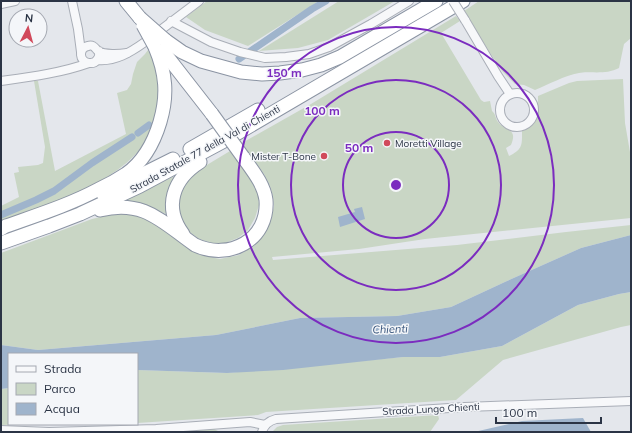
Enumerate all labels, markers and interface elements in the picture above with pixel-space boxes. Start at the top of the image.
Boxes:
north arrow [8,8,48,48]
text: N [24,11,34,25]
text: 150 m [266,65,302,80]
street label: Strada Statale 77 della Val di Chienti [128,102,282,196]
text: 100 m [304,103,340,118]
place label: Moretti Village [395,137,462,150]
marker: Moretti Village [382,138,392,148]
text: 50 m [345,140,373,155]
place label: Mister T-Bone [251,150,316,163]
marker: Mister T-Bone [319,151,329,161]
centre of rings [389,178,403,192]
water label: Chienti [372,321,408,337]
legend [8,353,138,425]
text: Strada [44,361,82,376]
text: Parco [44,381,76,396]
scale bar [496,399,601,425]
street label: Strada Lungo Chienti [382,400,480,418]
text: Acqua [44,401,80,416]
text: 100 m [502,405,537,420]

